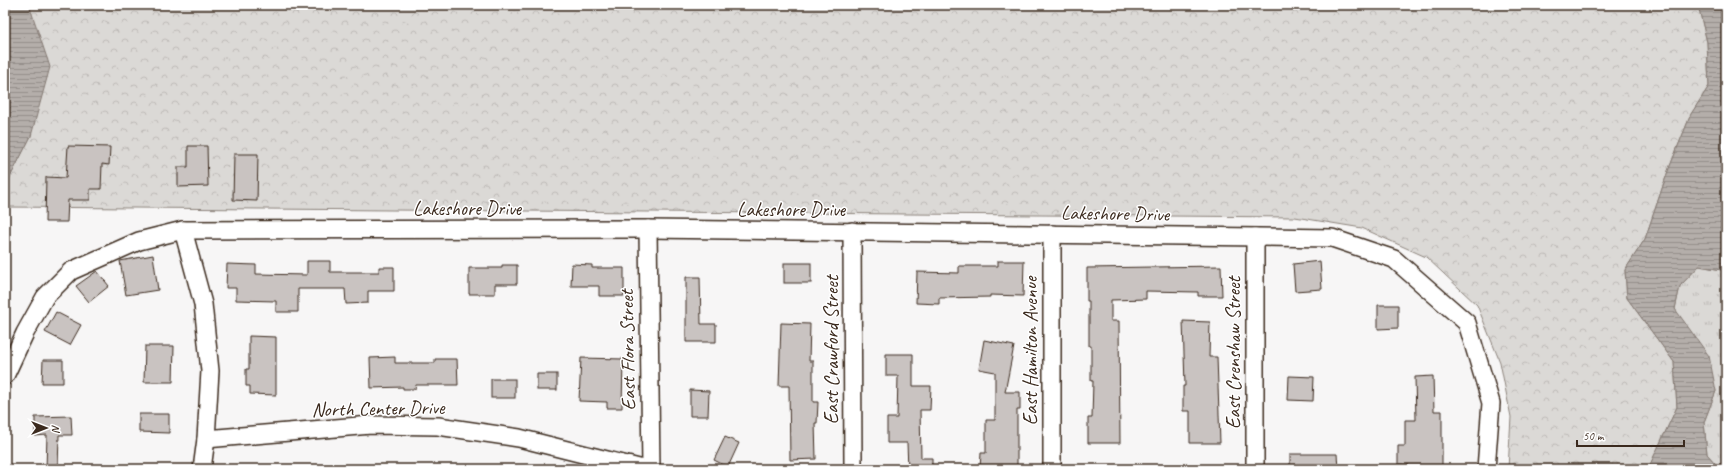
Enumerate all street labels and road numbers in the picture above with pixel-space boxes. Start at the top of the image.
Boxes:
street label: Lakeshore Drive [413,196,523,221]
street label: Lakeshore Drive [737,197,847,222]
street label: Lakeshore Drive [1061,200,1171,227]
street label: East Crawford Street [819,273,844,424]
street label: East Hamilton Avenue [1018,275,1043,425]
street label: East Crenshaw Street [1221,275,1246,429]
street label: East Flora Street [614,287,641,410]
street label: North Center Drive [311,395,446,422]

